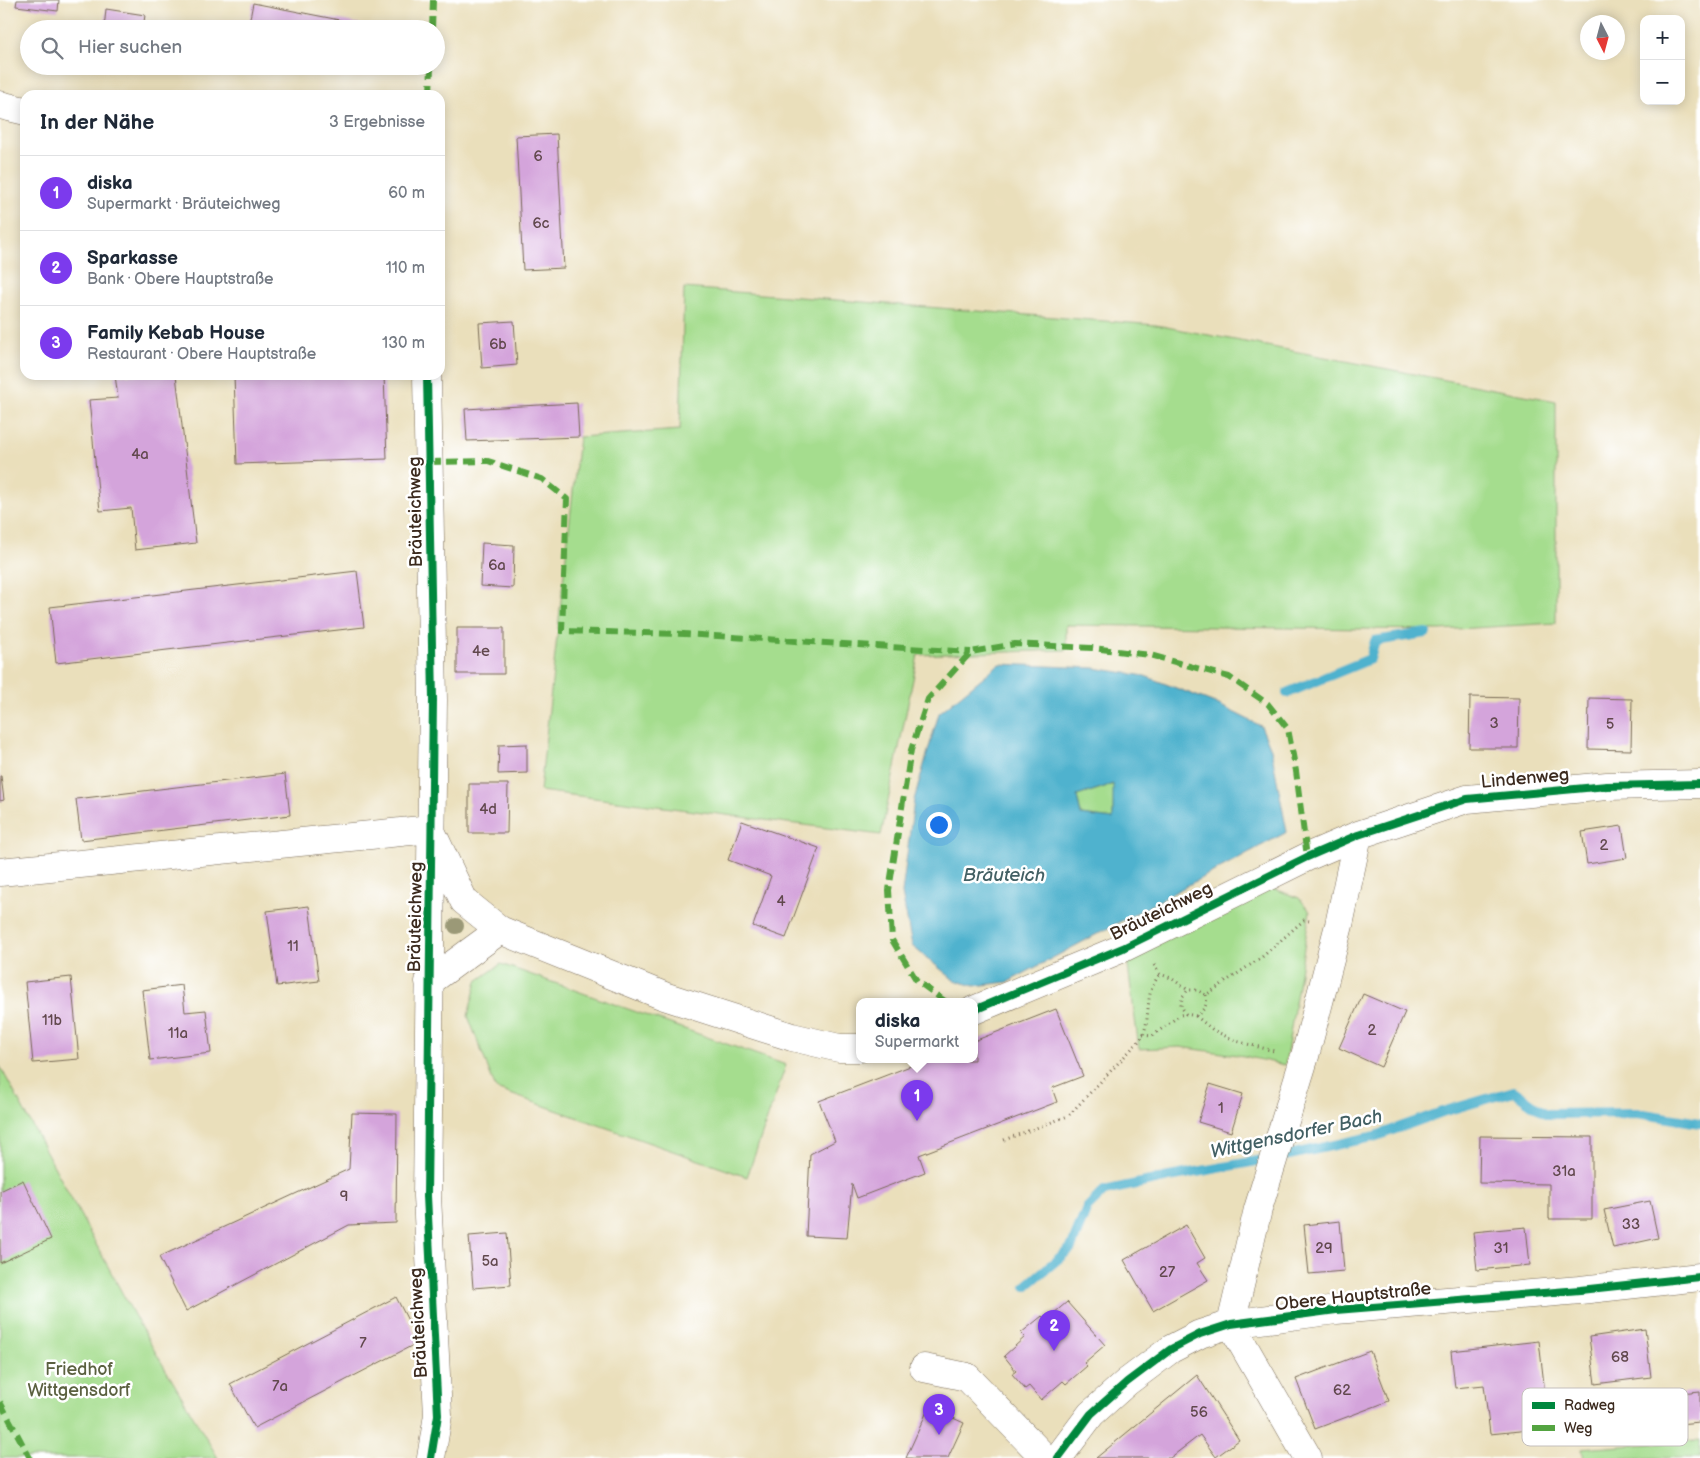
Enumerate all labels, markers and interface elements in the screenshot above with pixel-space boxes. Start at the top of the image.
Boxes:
north arrow [1580,15,1625,60]
map controls [1640,15,1685,105]
button: + [1640,15,1685,60]
search box [20,20,445,75]
icon: search [38,34,66,62]
text: Hier suchen [78,36,182,59]
button: − [1640,60,1685,105]
text: In der Nähe [40,110,154,135]
text: 3 Ergebnisse [329,113,425,132]
house number: 6 [533,147,543,166]
text: diska [87,172,133,195]
text: 1 [53,184,59,203]
text: 60 m [388,184,425,203]
text: Supermarkt · Bräuteichweg [87,195,281,214]
house number: 6c [532,214,550,233]
text: Sparkasse [87,247,178,270]
text: 2 [51,259,61,278]
text: 110 m [386,259,425,278]
text: Bank · Obere Hauptstraße [87,270,274,289]
text: Family Kebab House [87,322,265,345]
text: 3 [51,334,61,353]
text: 130 m [382,334,425,353]
house number: 6b [489,335,507,354]
text: Restaurant · Obere Hauptstraße [87,345,316,364]
house number: 4a [131,445,149,464]
street label: Bräuteichweg [404,456,427,568]
house number: 6a [488,556,506,575]
house number: 4e [472,642,490,661]
house number: 3 [1489,714,1499,733]
house number: 5 [1606,715,1614,734]
street label: Lindenweg [1480,764,1570,793]
house number: 4d [479,800,497,819]
your location [926,812,952,838]
house number: 2 [1600,836,1609,855]
street label: Bräuteichweg [404,861,427,973]
water label: Bräuteich [963,864,1045,887]
street label: Bräuteichweg [1107,878,1216,945]
house number: 4 [776,892,786,911]
house number: 11 [287,937,299,956]
popup [856,998,978,1063]
text: diska [875,1010,920,1033]
house number: 11b [42,1011,63,1030]
house number: 2 [1368,1021,1377,1040]
house number: 11a [168,1024,188,1043]
text: Supermarkt [875,1033,959,1052]
pin: 1 [901,1080,933,1121]
house number: 1 [1218,1099,1224,1118]
water label: Wittgensdorfer Bach [1208,1105,1384,1164]
house number: 31a [1552,1162,1576,1181]
house number: 9 [340,1187,348,1206]
house number: 33 [1622,1215,1640,1234]
house number: 29 [1315,1239,1333,1258]
house number: 31 [1493,1239,1509,1258]
house number: 5a [481,1252,499,1271]
house number: 27 [1159,1263,1176,1282]
street label: Bräuteichweg [405,1267,432,1379]
street label: Obere Hauptstraße [1274,1278,1432,1315]
pin: 2 [1038,1310,1070,1351]
house number: 7 [359,1334,367,1353]
house number: 68 [1611,1348,1629,1367]
park label: Friedhof Wittgensdorf [27,1359,131,1401]
house number: 7a [272,1377,288,1396]
house number: 62 [1333,1381,1351,1400]
legend [1522,1388,1688,1446]
pin: 3 [923,1394,955,1435]
text: Radweg [1564,1397,1615,1414]
house number: 56 [1190,1403,1208,1422]
text: Weg [1564,1420,1592,1437]

